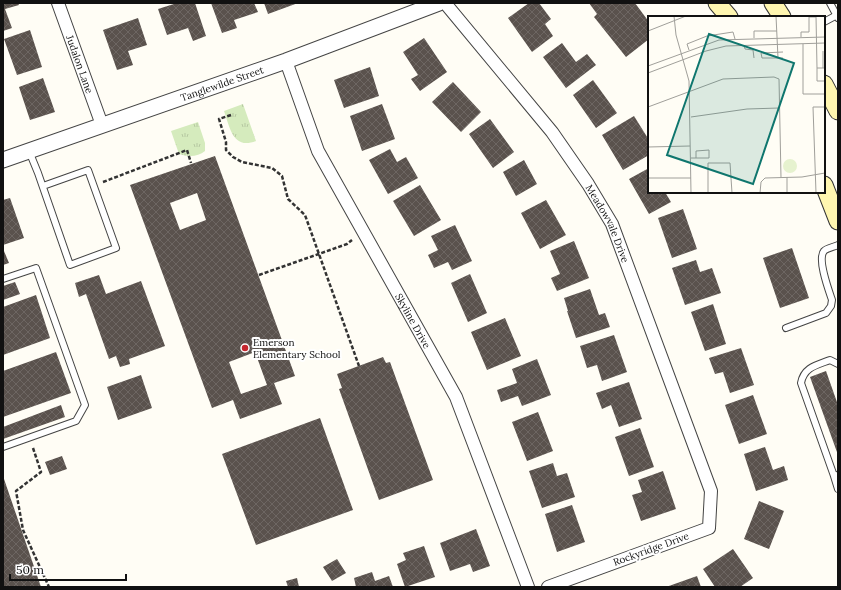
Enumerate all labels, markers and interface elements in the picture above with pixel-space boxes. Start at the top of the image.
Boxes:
inset map [648,16,825,193]
street label: Judalon Lane [63,32,97,96]
street label: Tanglewilde Street [179,63,265,104]
street label: Meadowvale Drive [583,182,632,265]
street label: Skyline Drive [393,291,434,351]
place label: Emerson Elementary School [253,336,341,361]
marker: Emerson Elementary School [240,343,250,353]
street label: Rockyridge Drive [611,529,691,569]
scale bar [10,556,126,582]
text: 50 m [16,562,44,577]

